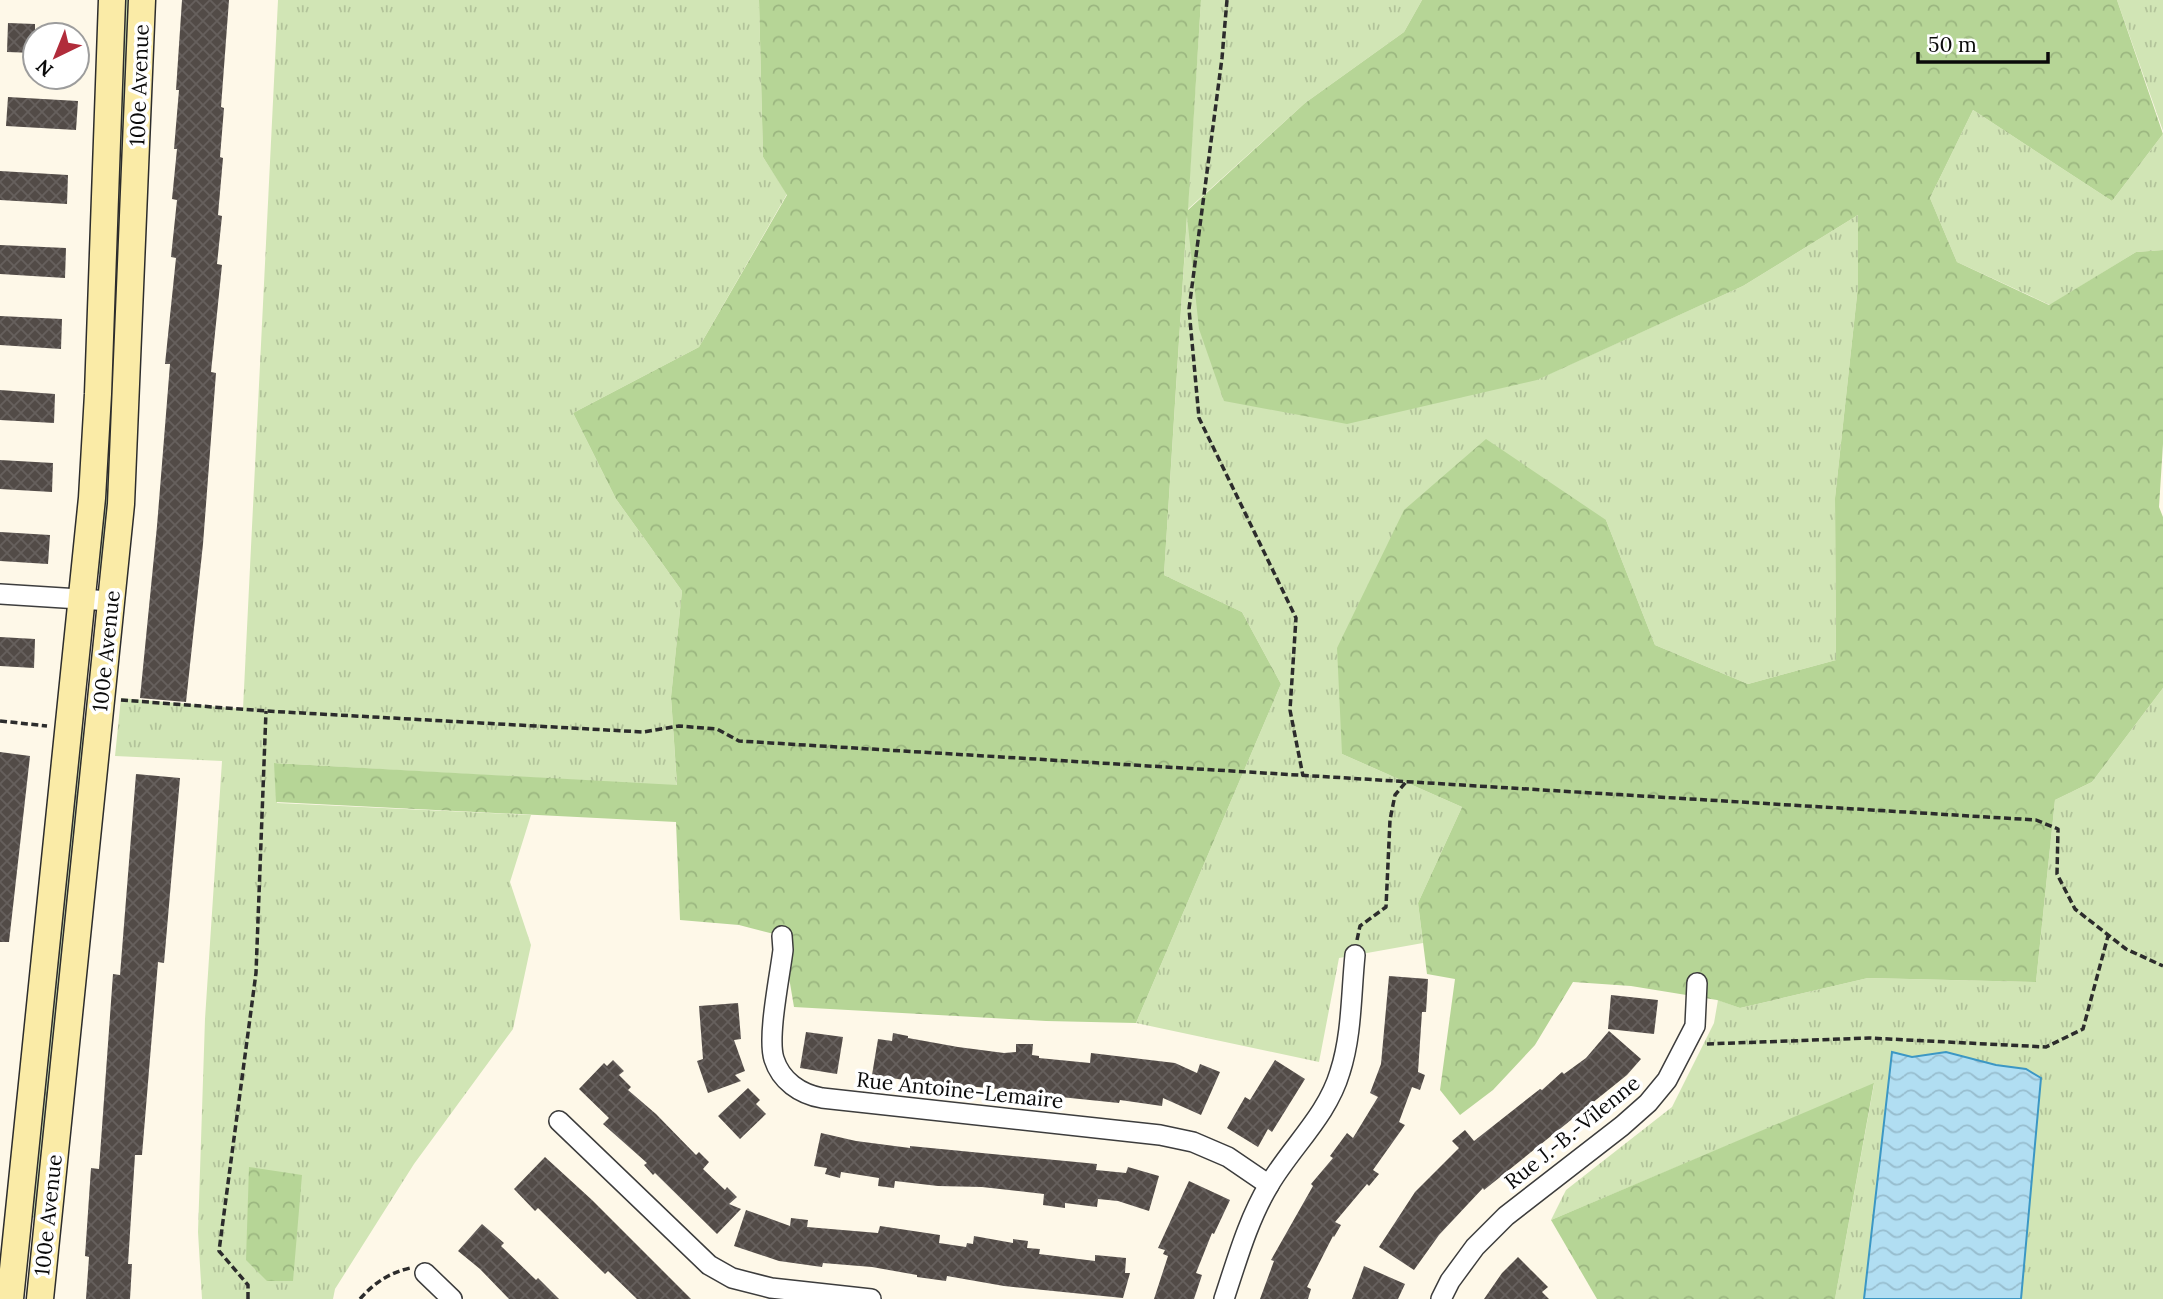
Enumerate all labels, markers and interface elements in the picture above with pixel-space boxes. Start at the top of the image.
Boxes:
north arrow [21,21,91,91]
scale bar [1918,21,2048,65]
street label: 100e Avenue [123,24,155,146]
text: 50 m [1928,31,1977,58]
text: N [31,54,58,82]
street label: 100e Avenue [86,589,126,713]
street label: Rue Antoine-Lemaire [855,1066,1065,1114]
street label: Rue J.-B.-Vilenne [1499,1069,1645,1195]
street label: 100e Avenue [28,1153,68,1277]

